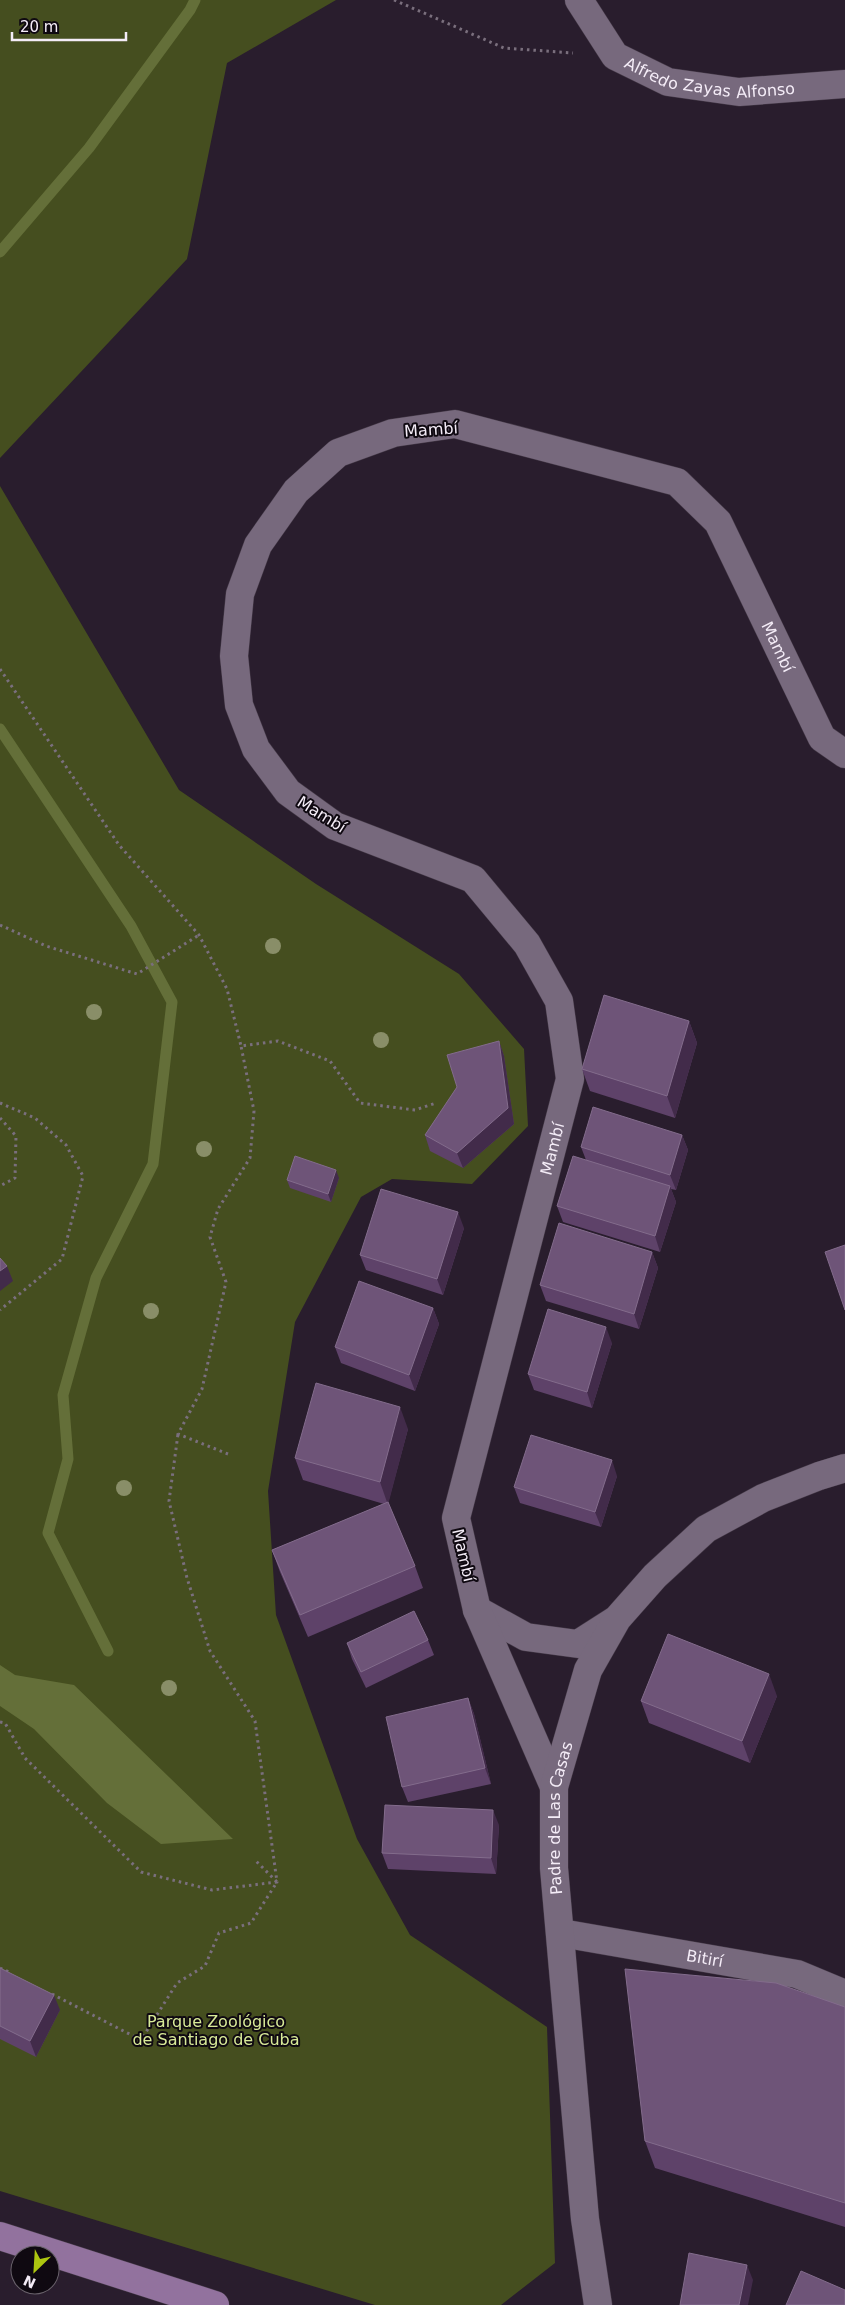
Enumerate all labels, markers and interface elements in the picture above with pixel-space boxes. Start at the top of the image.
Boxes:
scale bar [12,10,126,42]
text: 20 m [20,18,58,36]
street label: Alfredo Zayas Alfonso [621,53,796,102]
street label: Mambí [404,418,459,441]
street label: Mambí [757,619,798,676]
street label: Mambí [294,792,350,837]
street label: Mambí [536,1120,568,1177]
street label: Mambí [448,1527,479,1584]
street label: Padre de Las Casas [545,1739,577,1895]
street label: Bitirí [685,1946,725,1971]
park label: Parque Zoológico de Santiago de Cuba [132,2012,300,2049]
north arrow [10,2245,60,2295]
text: N [21,2272,38,2292]

